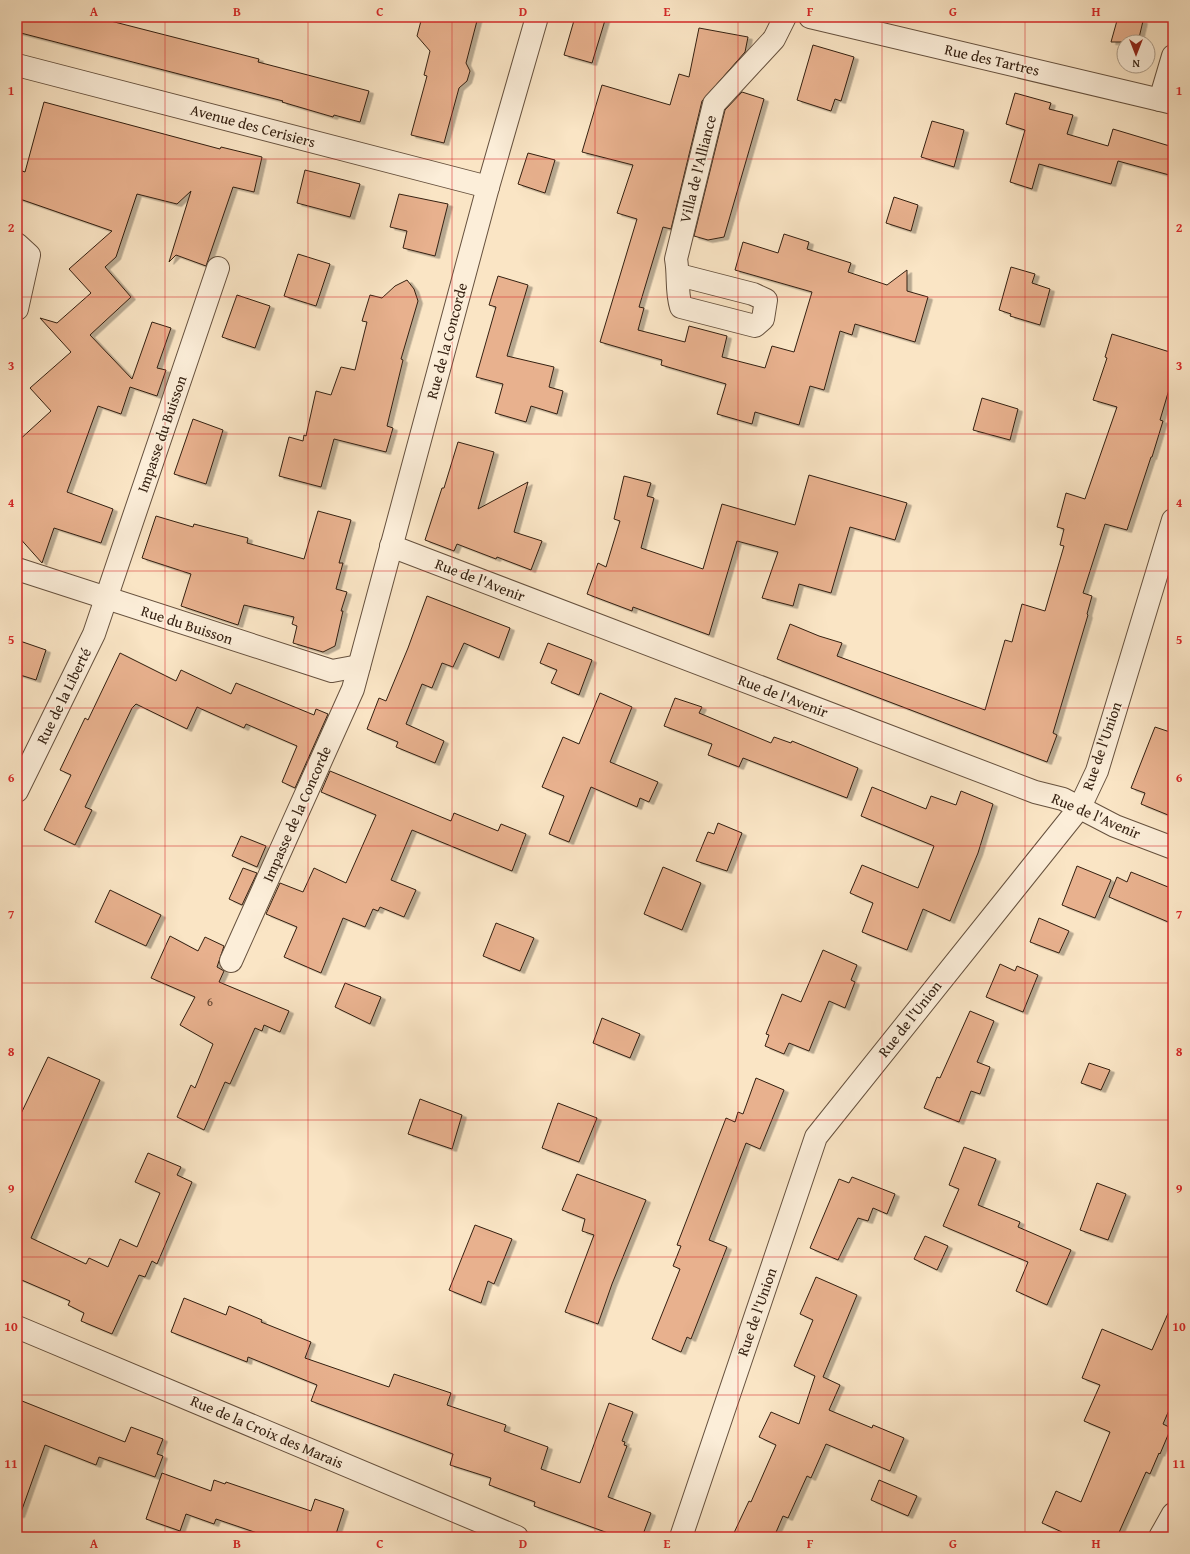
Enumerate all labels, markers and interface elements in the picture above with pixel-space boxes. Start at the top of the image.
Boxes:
text: A [90,2,99,21]
text: B [233,2,241,21]
text: C [376,2,384,21]
text: D [519,2,527,21]
text: E [664,2,671,21]
text: F [807,2,814,21]
text: G [949,2,957,21]
text: H [1091,2,1101,21]
north arrow [1116,34,1156,74]
street label: Rue des Tartres [943,38,1042,81]
text: N [1132,56,1140,72]
text: 1 [8,81,14,100]
text: 1 [1176,81,1182,100]
street label: Avenue des Cerisiers [188,99,318,152]
street label: Villa de l'Alliance [674,113,721,225]
text: 2 [8,218,15,237]
text: 2 [1176,218,1183,237]
street label: Rue de la Concorde [421,280,472,401]
text: 3 [8,356,14,375]
text: 3 [1176,356,1182,375]
street label: Impasse du Buisson [132,372,192,495]
text: 4 [8,493,15,512]
text: 4 [1176,493,1183,512]
street label: Rue de l'Avenir [432,553,528,606]
street label: Rue du Buisson [139,600,236,649]
text: 5 [8,630,15,649]
text: 5 [1176,630,1183,649]
street label: Rue de la Liberté [31,644,96,748]
street label: Rue de l'Avenir [735,669,831,722]
street label: Rue de l'Union [1077,698,1127,793]
street label: Impasse de la Concorde [257,742,336,885]
text: 6 [8,768,15,787]
text: 6 [1176,768,1183,787]
street label: Rue de l'Avenir [1048,787,1144,844]
text: 7 [8,905,15,924]
text: 7 [1176,905,1183,924]
street label: Rue de l'Union [873,975,947,1061]
house number: 6 [207,992,213,1011]
text: 8 [8,1042,15,1061]
text: 8 [1176,1042,1183,1061]
text: 9 [8,1179,15,1198]
text: 9 [1176,1179,1183,1198]
street label: Rue de l'Union [732,1264,782,1359]
text: 10 [4,1317,18,1336]
text: 10 [1172,1317,1186,1336]
street label: Rue de la Croix des Marais [188,1390,347,1473]
text: 11 [4,1454,18,1473]
text: 11 [1172,1454,1186,1473]
text: A [90,1534,99,1553]
text: B [233,1534,241,1553]
text: C [376,1534,384,1553]
text: D [519,1534,527,1553]
text: E [664,1534,671,1553]
text: F [807,1534,814,1553]
text: G [949,1534,957,1553]
text: H [1091,1534,1101,1553]

